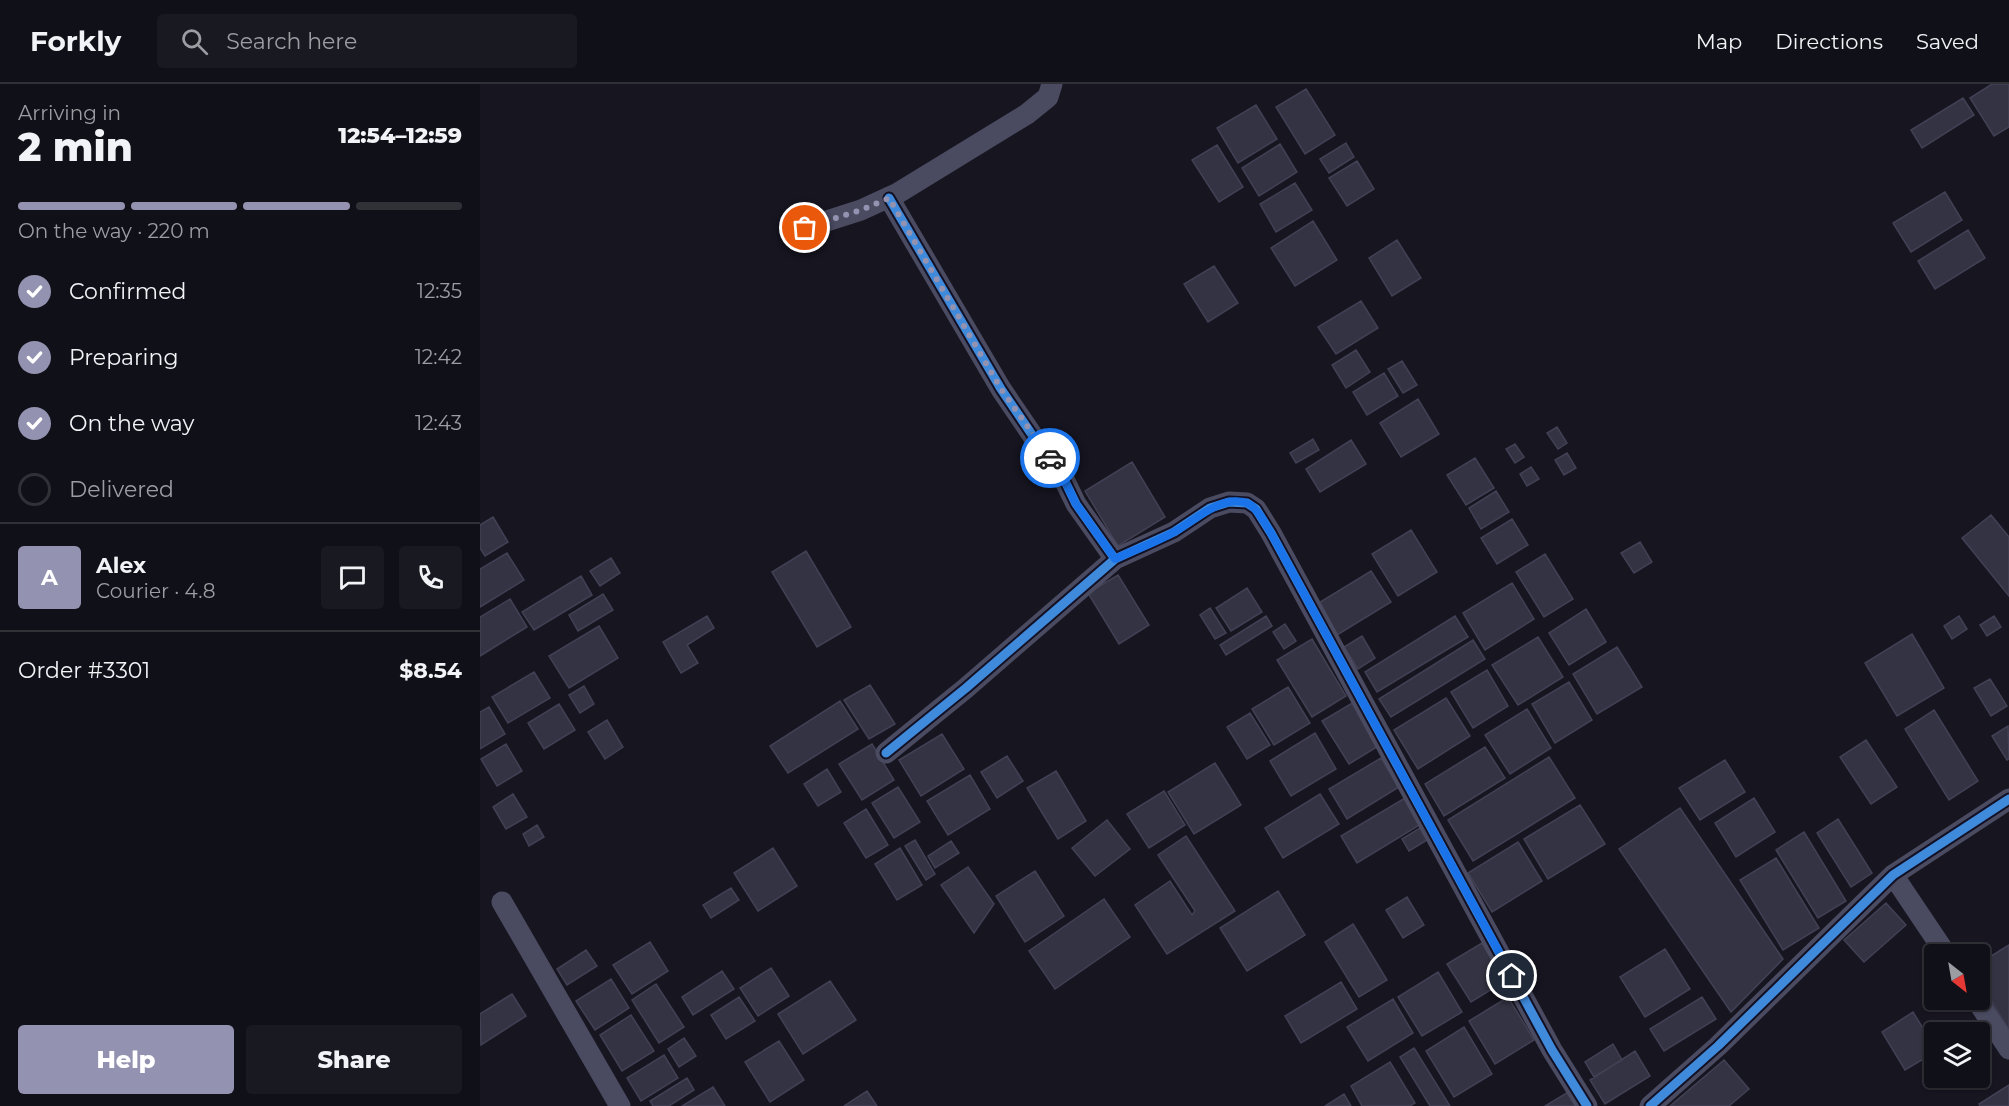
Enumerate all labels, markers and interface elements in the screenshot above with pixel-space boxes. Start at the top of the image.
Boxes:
search box [157,14,577,68]
text: Forkly [30,24,121,58]
icon: search [178,25,211,58]
text: Search here [226,28,357,55]
text: Map [1696,29,1742,54]
text: Directions [1775,29,1883,54]
text: Saved [1916,29,1979,54]
text: Arriving in [18,101,121,125]
text: 12:54–12:59 [338,122,462,149]
text: 2 min [18,123,133,171]
pin [779,202,830,253]
icon: bag [788,211,821,244]
text: On the way · 220 m [18,219,210,243]
icon: check [18,275,51,308]
text: Confirmed [69,278,186,305]
text: 12:35 [417,279,462,303]
icon: check [18,341,51,374]
text: Preparing [69,344,178,371]
text: 12:42 [415,345,462,369]
icon: check [18,407,51,440]
text: On the way [69,410,194,437]
text: 12:43 [415,411,462,435]
courier [1020,428,1080,488]
icon: car [1034,442,1067,475]
text: Delivered [69,476,174,503]
button: chat [321,546,384,609]
button: phone [399,546,462,609]
text: Alex [96,552,146,579]
text: A [41,564,58,591]
text: Courier · 4.8 [96,579,215,603]
text: Order #3301 [18,657,150,684]
text: $8.54 [399,657,462,684]
north arrow [1924,944,1990,1010]
map controls [1924,944,1990,1088]
pin [1486,950,1537,1001]
icon: home [1495,959,1528,992]
button: layers [1924,1022,1990,1088]
button: Help [18,1025,234,1094]
button: Share [246,1025,462,1094]

